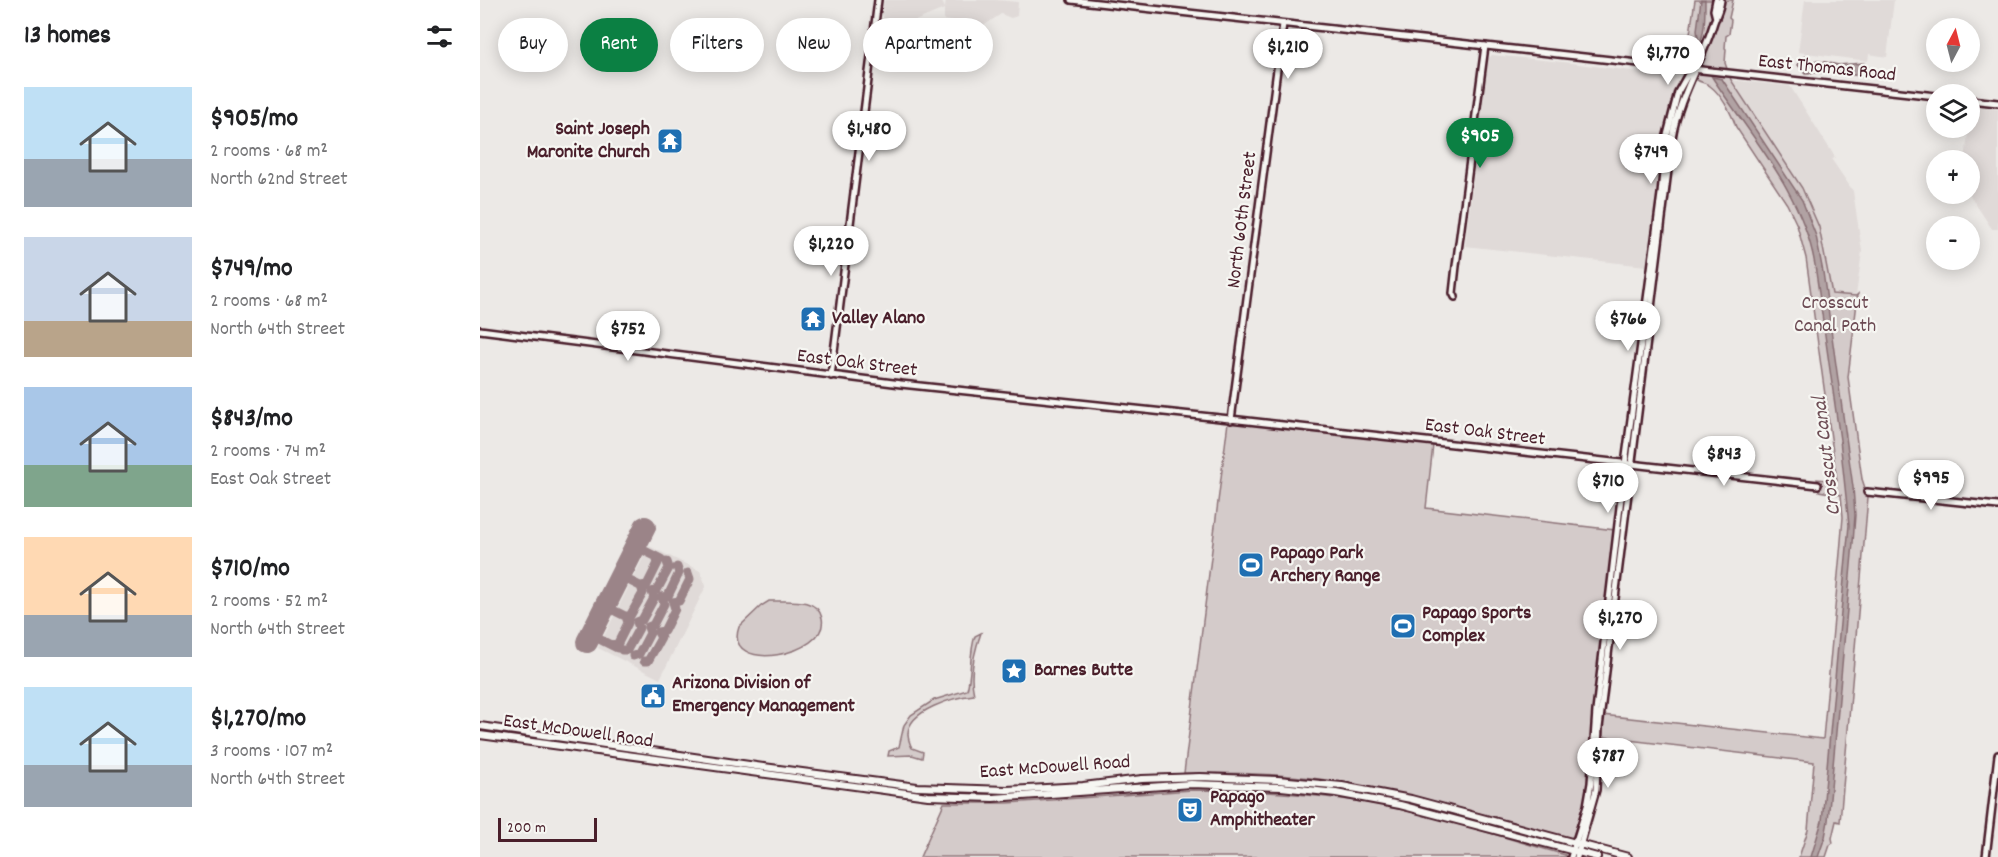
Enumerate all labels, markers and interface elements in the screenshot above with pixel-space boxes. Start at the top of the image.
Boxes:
text: 13 homes [24,18,111,55]
chip: Buy [498,18,568,72]
chip: Rent [580,18,658,72]
chip: Filters [670,18,764,72]
chip: New [776,18,851,72]
chip: Apartment [863,18,993,72]
north arrow [1926,18,1980,72]
map controls [1926,18,1980,270]
icon: filters [423,20,456,53]
pin: $1,210 [1239,29,1337,80]
text: $1,210 [1267,34,1309,62]
pin: $1,770 [1619,35,1717,86]
text: $1,770 [1646,40,1690,68]
street label: East Thomas Road [1757,48,1897,90]
button: layers [1926,84,1980,138]
text: $905/mo [210,101,298,138]
icon: home [72,111,144,183]
pin: $1,480 [820,111,918,162]
place label: Saint Joseph Maronite Church [527,116,650,167]
text: $1,480 [846,116,892,144]
pin: $905 [1444,118,1516,169]
text: $905 [1460,123,1500,151]
temple icon: Saint Joseph Maronite Church [655,126,685,156]
pin: $749 [1615,134,1687,185]
text: 2 rooms · 68 m² [210,138,328,166]
text: $749 [1633,139,1669,167]
street label: North 60th Street [1221,150,1265,290]
button: + [1926,150,1980,204]
text: North 62nd Street [210,166,348,194]
button: − [1926,216,1980,270]
pin: $1,220 [782,226,880,277]
text: $1,220 [808,231,854,259]
text: $749/mo [210,251,293,288]
icon: home [72,261,144,333]
text: 2 rooms · 68 m² [210,288,328,316]
park label: Crosscut Canal Path [1794,290,1876,341]
pin: $766 [1592,301,1664,352]
temple icon: Valley Alano [798,304,828,334]
place label: Valley Alano [832,305,925,333]
text: $766 [1609,306,1647,334]
pin: $752 [592,311,664,362]
text: North 64th Street [210,316,345,344]
text: $752 [610,316,646,344]
street label: East Oak Street [795,343,919,385]
water label: Crosscut Canal [1806,393,1850,517]
text: $843/mo [210,401,293,438]
icon: home [72,411,144,483]
street label: East Oak Street [1423,412,1547,454]
pin: $843 [1688,436,1760,487]
text: 2 rooms · 74 m² [210,438,326,466]
text: $843 [1706,441,1742,469]
pin: $995 [1895,460,1967,511]
pin: $710 [1572,463,1644,514]
text: $995 [1912,465,1950,493]
text: East Oak Street [210,466,331,494]
text: $710 [1591,468,1625,496]
place label: Papago Park Archery Range [1270,540,1381,591]
sports icon: Papago Park Archery Range [1236,550,1266,580]
text: $710/mo [210,551,290,588]
icon: home [72,561,144,633]
text: 2 rooms · 52 m² [210,588,328,616]
place label: Papago Sports Complex [1422,600,1531,651]
pin: $1,270 [1571,600,1669,651]
text: $1,270 [1597,605,1643,633]
sports icon: Papago Sports Complex [1388,611,1418,641]
text: North 64th Street [210,616,345,644]
place icon: Barnes Butte [999,656,1029,686]
place label: Barnes Butte [1034,657,1133,685]
place label: Arizona Division of Emergency Management [672,670,856,721]
public building icon: Arizona Division of Emergency Management [638,681,668,711]
text: $1,270/mo [210,701,306,738]
street label: East McDowell Road [501,708,655,756]
icon: home [72,711,144,783]
text: 3 rooms · 107 m² [210,738,333,766]
pin: $787 [1572,738,1644,789]
text: $787 [1591,743,1625,771]
street label: East McDowell Road [979,749,1131,787]
text: North 64th Street [210,766,345,794]
place label: Papago Amphitheater [1210,784,1316,835]
theatre icon: Papago Amphitheater [1175,795,1205,825]
scale bar [498,815,597,842]
text: 200 m [507,817,546,840]

